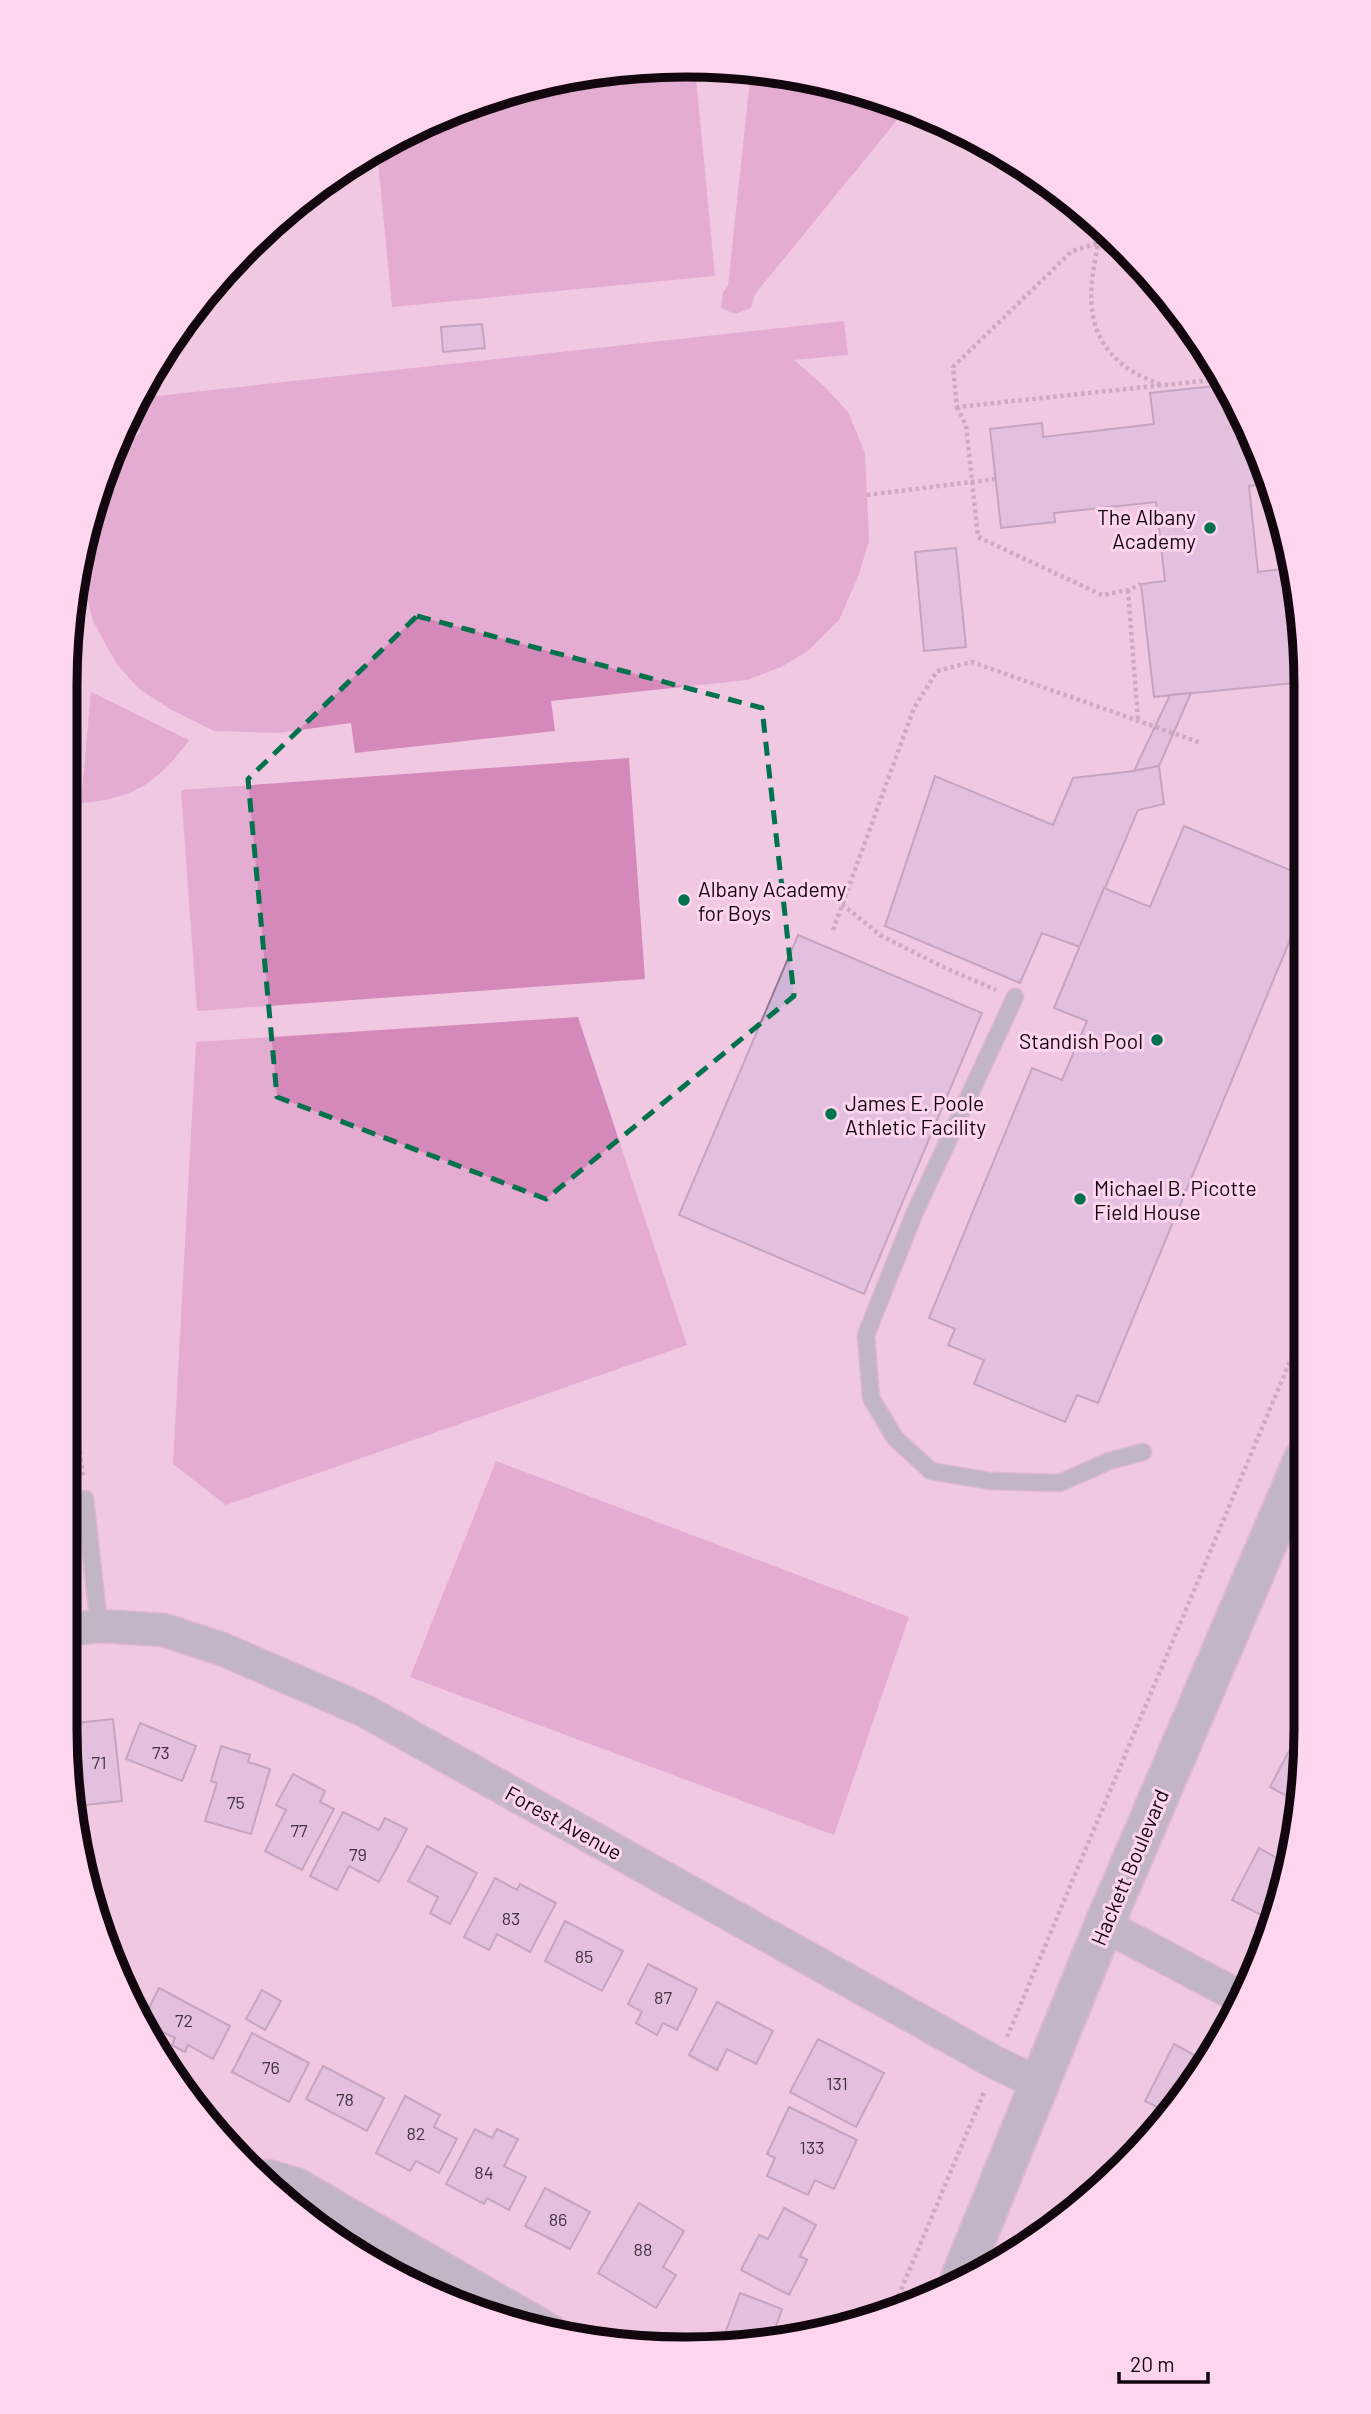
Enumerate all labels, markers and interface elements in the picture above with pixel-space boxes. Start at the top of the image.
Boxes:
place label: The Albany Academy [1097,504,1196,553]
marker: The Albany Academy [1202,520,1218,536]
place label: Albany Academy for Boys [698,876,847,925]
marker: Albany Academy for Boys [676,892,692,908]
place label: Standish Pool [1019,1028,1143,1053]
marker: Standish Pool [1149,1032,1165,1048]
place label: James E. Poole Athletic Facility [845,1090,987,1139]
marker: James E. Poole Athletic Facility [823,1106,839,1122]
place label: Michael B. Picotte Field House [1094,1175,1257,1224]
marker: Michael B. Picotte Field House [1072,1191,1088,1207]
house number: 73 [152,1741,170,1763]
house number: 71 [92,1751,106,1773]
street label: Forest Avenue [501,1780,627,1864]
street label: Hackett Boulevard [1085,1785,1173,1949]
house number: 75 [227,1791,245,1813]
house number: 77 [290,1819,308,1841]
house number: 79 [349,1843,367,1865]
house number: 83 [502,1907,520,1929]
house number: 85 [575,1945,593,1967]
house number: 87 [654,1986,672,2008]
house number: 72 [175,2009,193,2031]
house number: 76 [262,2056,280,2078]
house number: 131 [826,2072,848,2094]
house number: 78 [336,2088,354,2110]
house number: 82 [406,2122,426,2144]
house number: 133 [800,2136,824,2158]
house number: 84 [474,2161,494,2183]
house number: 86 [549,2208,567,2230]
house number: 88 [634,2238,652,2260]
scale bar [1119,2340,1208,2384]
text: 20 m [1130,2351,1175,2376]

